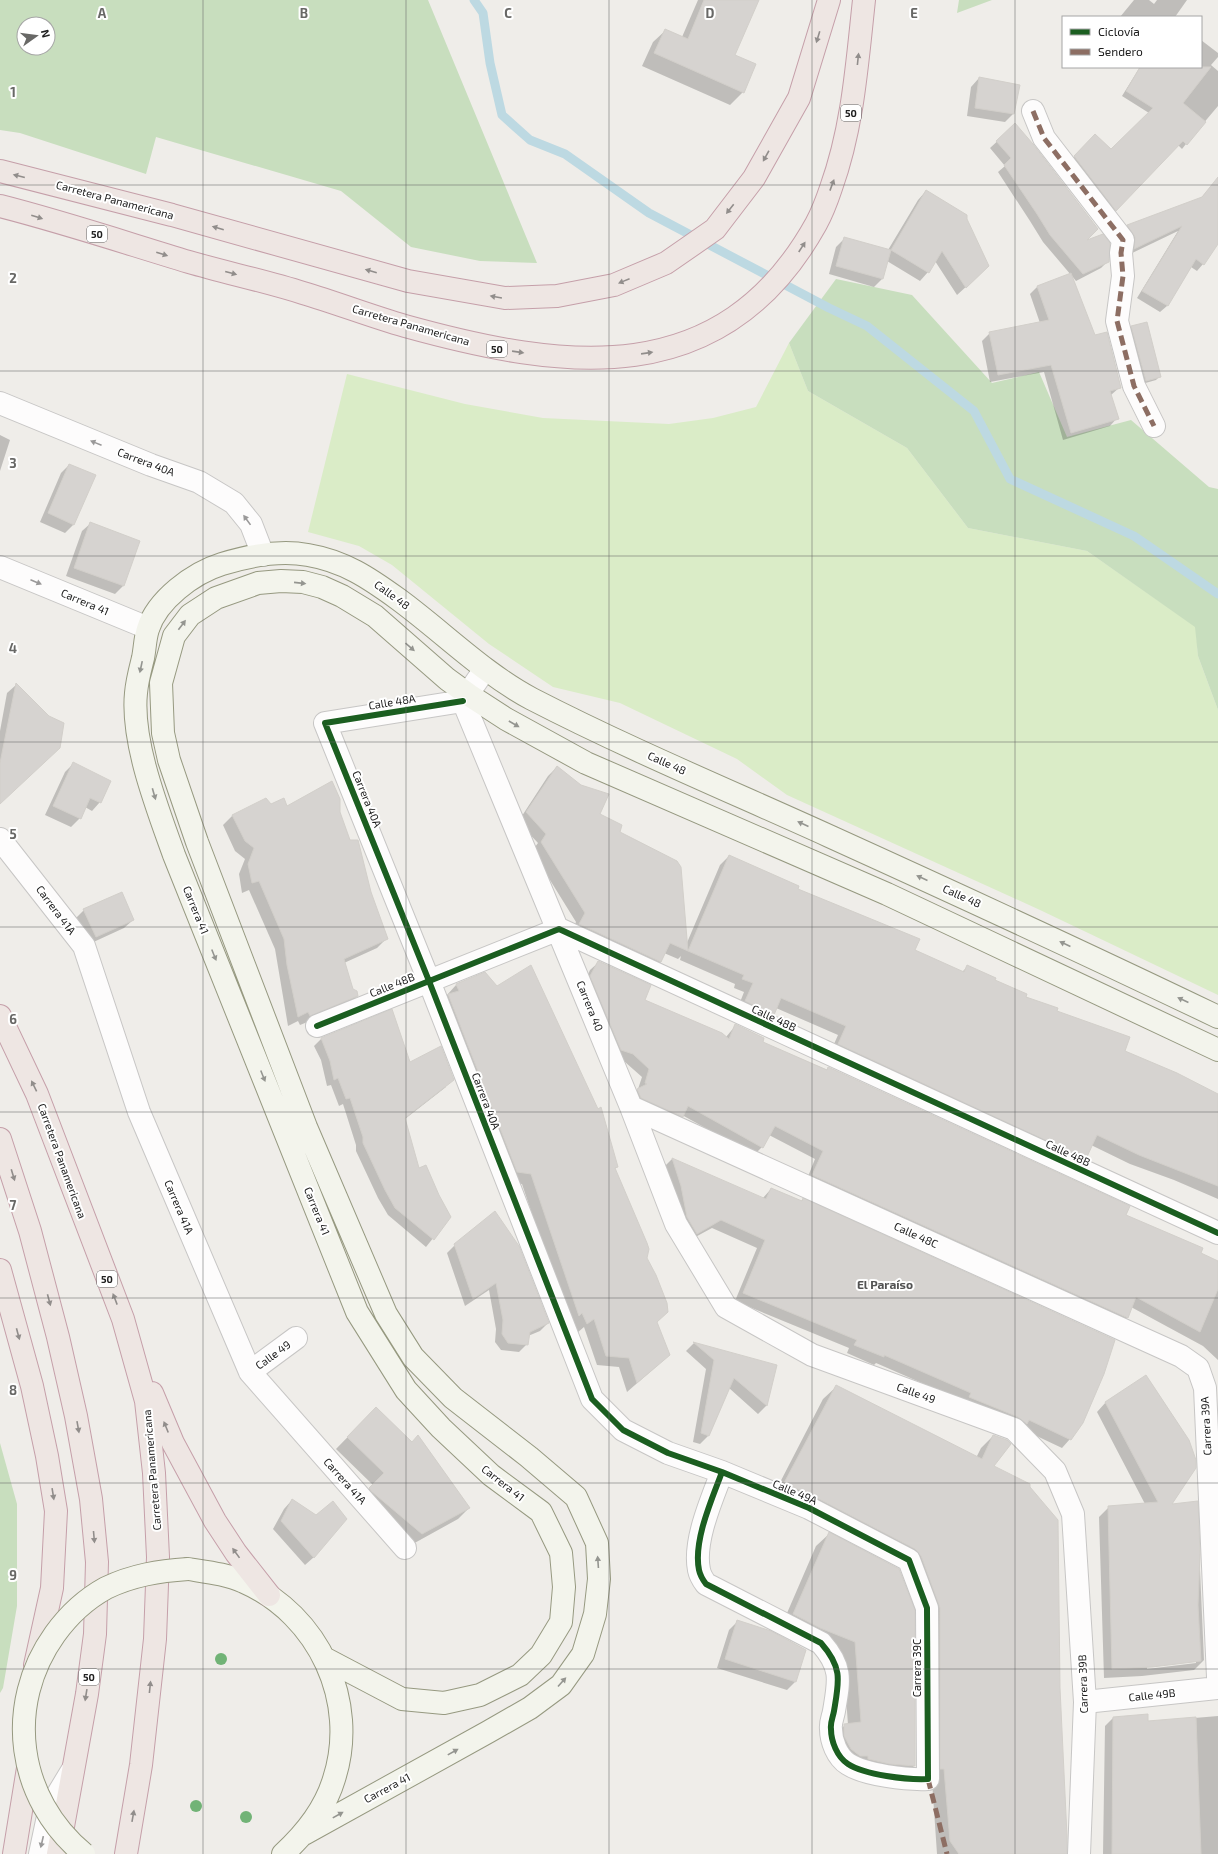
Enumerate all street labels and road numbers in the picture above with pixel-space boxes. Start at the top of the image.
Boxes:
road number: 50 [841,105,861,121]
street label: Carretera Panamericana [55,178,175,221]
road number: 50 [87,226,107,242]
street label: Carretera Panamericana [351,302,471,347]
road number: 50 [487,341,507,357]
street label: Carrera 40A [116,445,177,478]
street label: Calle 48 [372,577,413,612]
street label: Carrera 41 [59,586,111,617]
street label: Calle 48A [367,691,417,712]
street label: Calle 48 [646,748,688,777]
street label: Carrera 40A [350,769,385,829]
street label: Calle 48 [941,881,983,910]
street label: Carrera 41A [34,883,79,937]
street label: Carrera 41 [181,884,212,936]
street label: Calle 48B [367,970,416,999]
street label: Carrera 40 [574,979,606,1033]
street label: Calle 48B [750,1002,799,1034]
street label: Carrera 40A [470,1070,503,1131]
street label: Carretera Panamericana [36,1102,89,1220]
street label: Calle 48B [1044,1137,1093,1169]
street label: Carrera 41A [162,1178,197,1236]
street label: Carrera 41 [302,1185,333,1237]
street label: Calle 48C [892,1219,940,1250]
road number: 50 [97,1271,117,1287]
street label: Calle 49 [253,1338,293,1372]
street label: Calle 49 [895,1380,937,1406]
street label: Carrera 39A [1197,1396,1214,1456]
street label: Carretera Panamericana [140,1409,163,1531]
street label: Carrera 41A [321,1455,370,1507]
street label: Carrera 41 [479,1462,527,1503]
street label: Calle 49A [771,1476,820,1507]
street label: Carrera 39C [910,1639,923,1697]
street label: Carrera 39B [1075,1654,1090,1714]
road number: 50 [79,1669,99,1685]
street label: Calle 49B [1128,1686,1176,1703]
street label: Carrera 41 [361,1770,412,1805]

